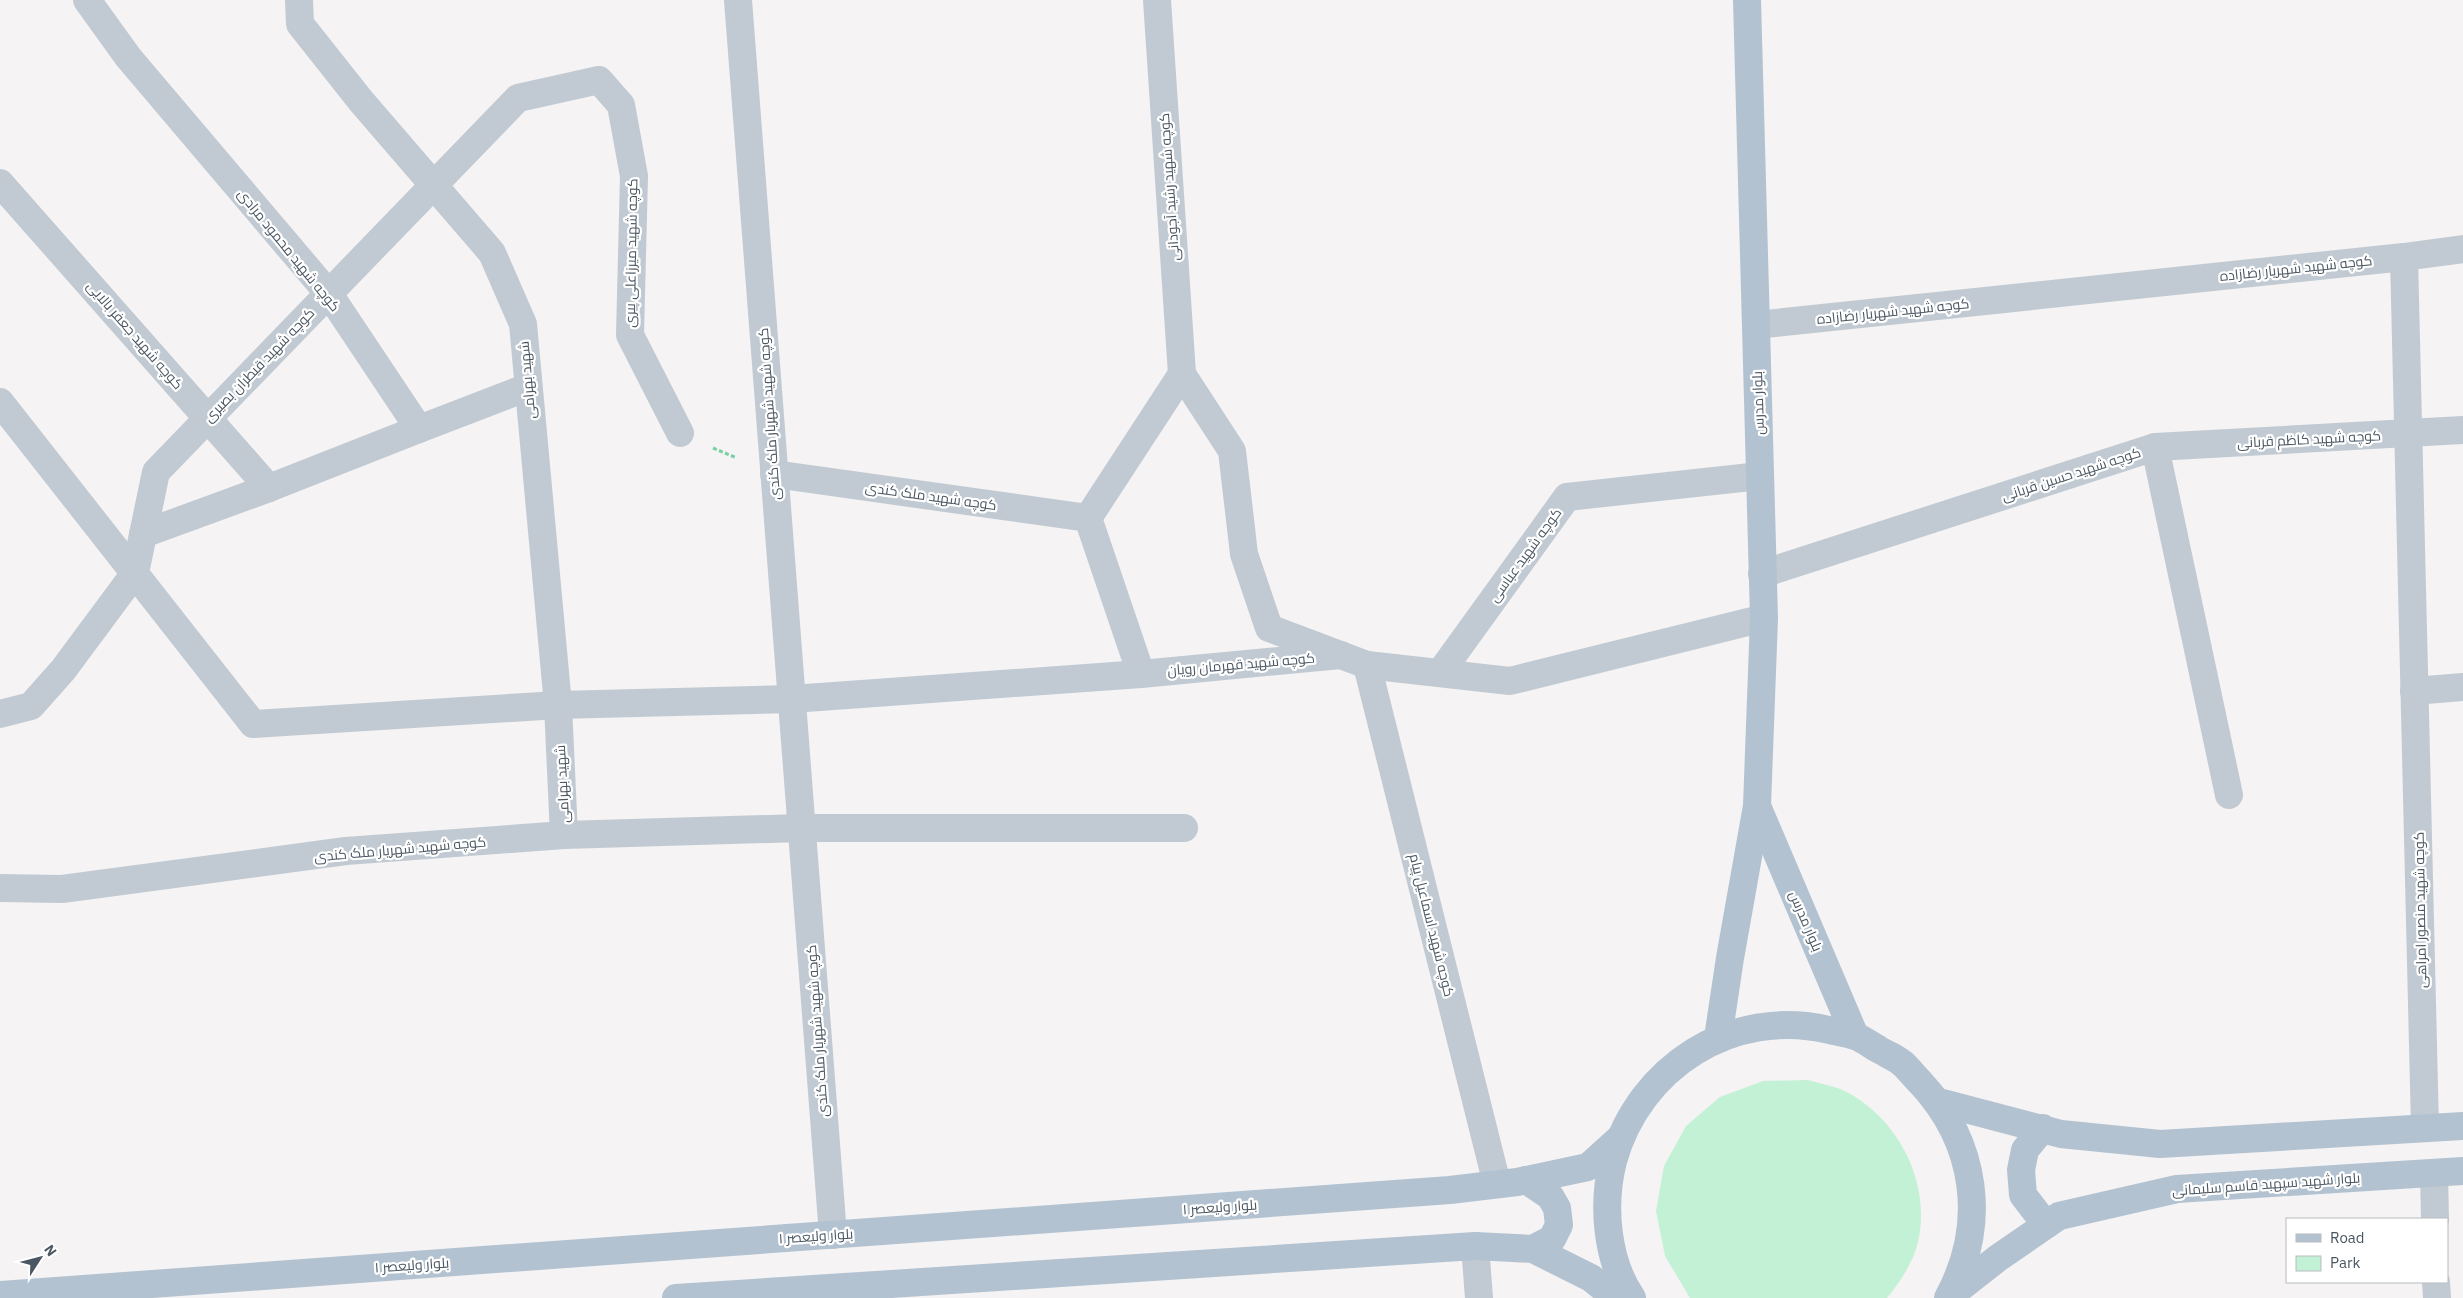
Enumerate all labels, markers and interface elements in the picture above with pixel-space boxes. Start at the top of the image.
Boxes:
street label: کوچه شهید رشید آجودانی [1155,112,1184,262]
street label: کوچه شهید میرزاعلی پیری [621,178,642,328]
street label: کوچه شهید محمود مرادی [233,185,344,316]
street label: کوچه شهید شهریار رضازاده [2219,251,2373,286]
street label: کوچه شهید جعفر بالایی [82,277,187,394]
street label: کوچه شهید شهریار رضازاده [1816,294,1970,329]
street label: کوچه شهید قیطران بصیری [200,304,319,427]
street label: کوچه شهید شهریار ملک کندی [754,327,785,501]
street label: شهید بهرامی [515,340,539,420]
street label: بلوار مدرس [1748,371,1768,435]
street label: کوچه شهید کاظم قربانی [2237,426,2382,453]
street label: کوچه شهید حسین قربانی [1999,443,2143,506]
street label: کوچه شهید ملک کندی [864,478,998,515]
street label: کوچه شهید عباسی [1485,504,1566,606]
street label: کوچه شهید قهرمان رویان [1167,649,1316,680]
street label: شهید بهرامی [551,745,573,823]
street label: کوچه شهید منصور امراهی [2410,832,2431,988]
street label: کوچه شهید شهریار ملک کندی [313,833,487,866]
street label: کوچه شهید اسماعیل پیام [1405,852,1459,999]
street label: بلوار مدرس [1785,888,1827,954]
street label: کوچه شهید شهریار ملک کندی [802,944,833,1118]
street label: بلوار شهید سپهبد قاسم سلیمانی [2171,1168,2361,1201]
street label: بلوار ولیعصر ۱ [1182,1195,1258,1219]
legend [2286,1218,2448,1283]
street label: بلوار ولیعصر ۱ [778,1224,854,1248]
text: Road [2330,1228,2365,1247]
north arrow [15,1233,65,1283]
text: N [40,1241,61,1260]
street label: بلوار ولیعصر ۱ [374,1253,450,1277]
text: Park [2330,1253,2360,1272]

